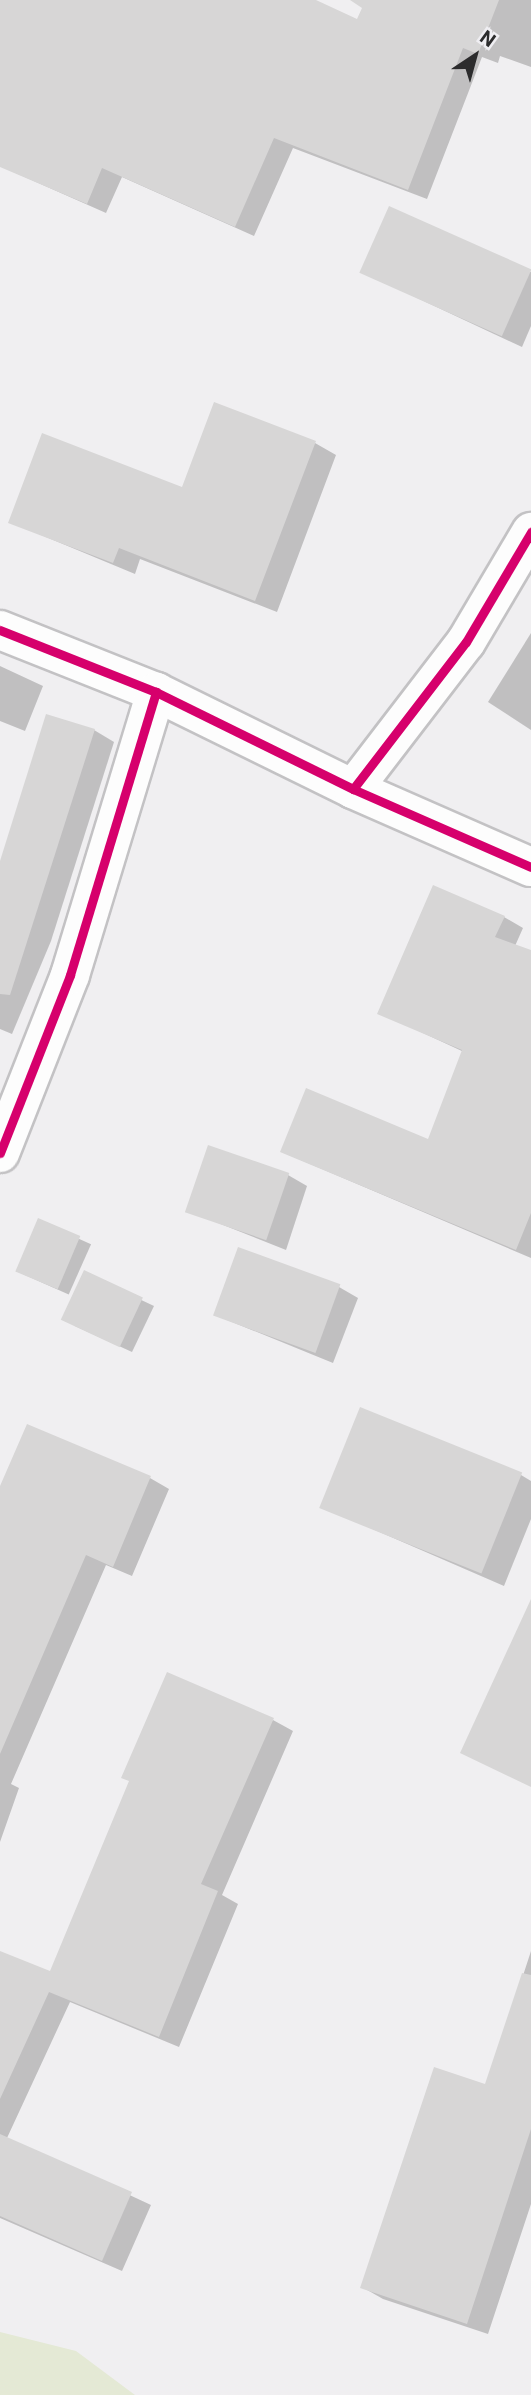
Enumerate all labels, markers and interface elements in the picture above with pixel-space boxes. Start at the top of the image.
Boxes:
north arrow [440,21,510,91]
text: N [475,25,500,52]

